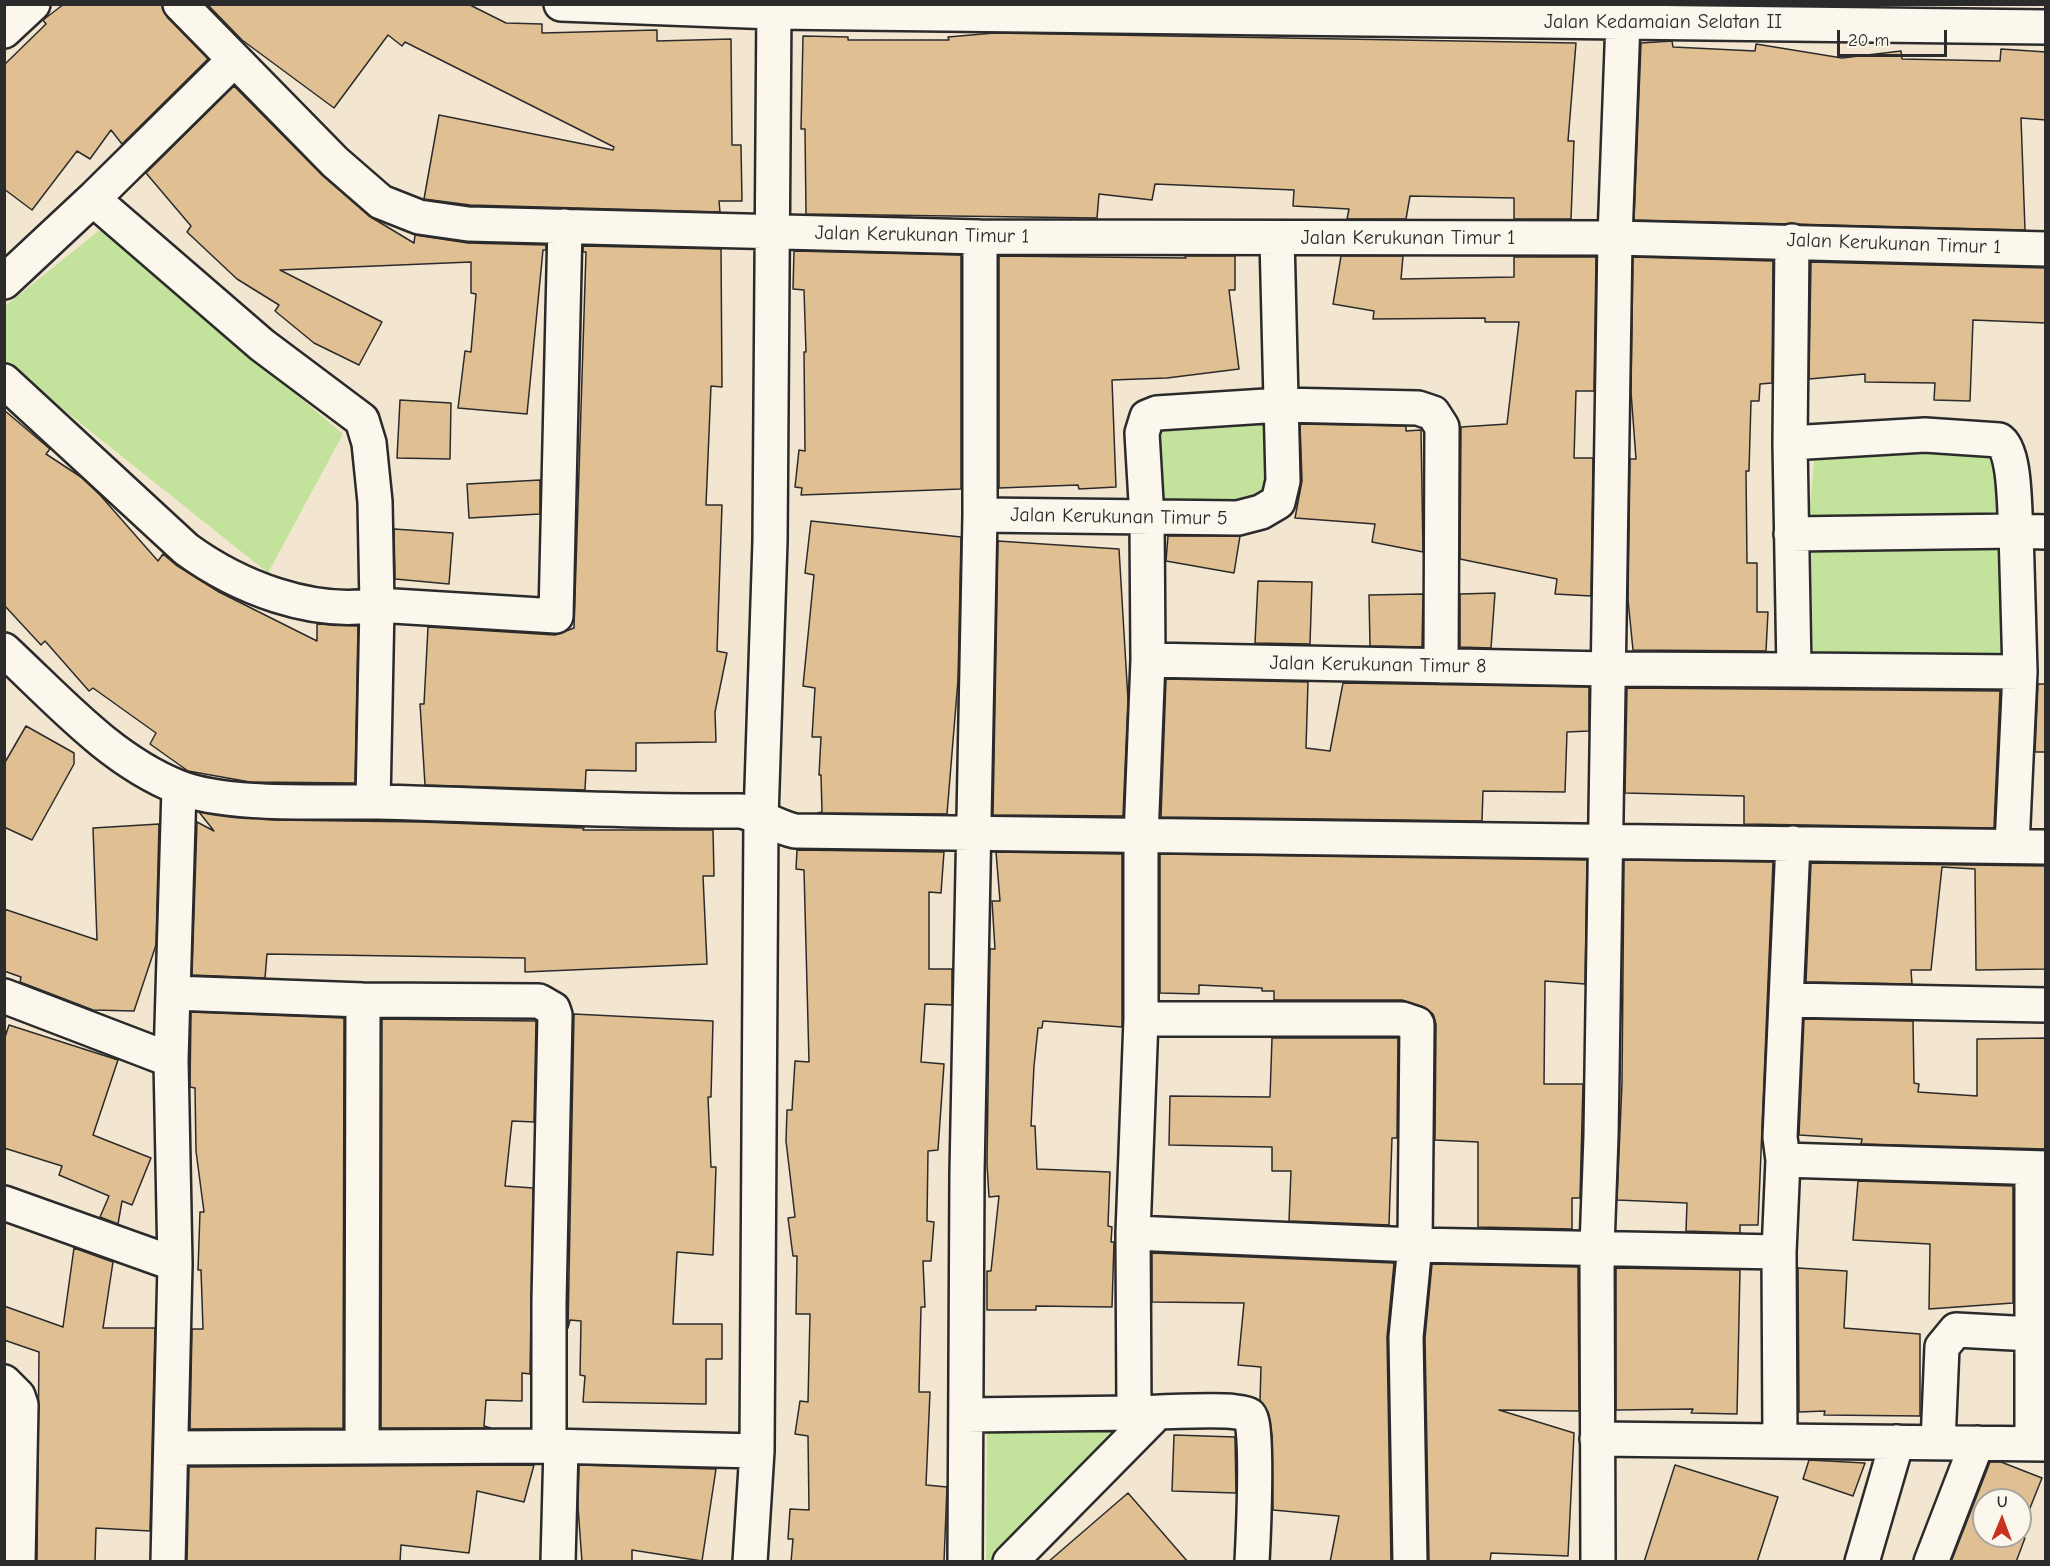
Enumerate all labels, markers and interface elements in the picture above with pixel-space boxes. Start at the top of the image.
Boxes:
street label: Jalan Kedamaian Selatan II [1544,10,1782,34]
scale bar [1840,18,1950,56]
text: 20 m [1848,30,1889,51]
street label: Jalan Kerukunan Timur 1 [815,221,1029,249]
street label: Jalan Kerukunan Timur 1 [1301,226,1515,250]
street label: Jalan Kerukunan Timur 1 [1786,228,2002,260]
street label: Jalan Kerukunan Timur 5 [1010,503,1228,531]
street label: Jalan Kerukunan Timur 8 [1269,651,1487,679]
north arrow [1972,1488,2032,1548]
text: U [1997,1493,2008,1511]

